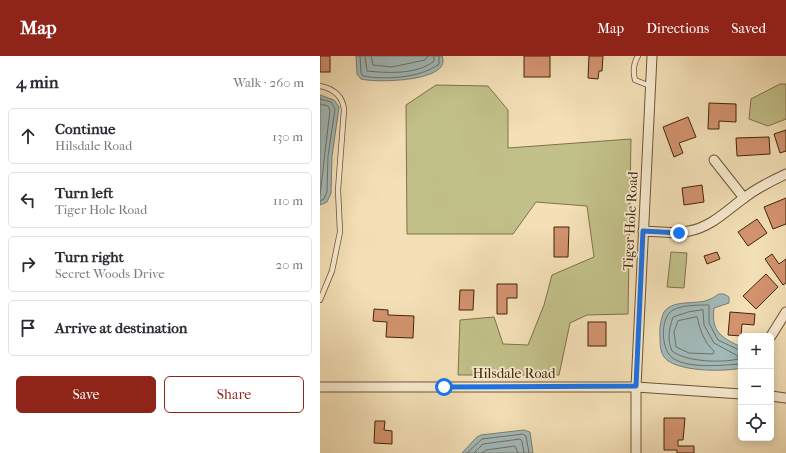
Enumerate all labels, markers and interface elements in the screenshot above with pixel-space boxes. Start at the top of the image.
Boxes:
text: Map [20,17,56,39]
text: Map [597,20,624,37]
text: Directions [646,20,709,37]
text: Saved [731,20,766,37]
text: 4 min [16,72,59,92]
text: Walk · 260 m [233,75,304,90]
text: Continue [55,120,115,138]
icon: ahead [17,125,39,147]
text: 130 m [272,129,303,144]
text: Hilsdale Road [55,138,132,153]
street label: Tiger Hole Road [619,171,642,271]
text: Turn left [55,184,113,202]
icon: left [17,189,39,211]
text: 110 m [273,193,303,208]
text: Tiger Hole Road [55,202,147,217]
route end [670,224,688,242]
text: Turn right [55,248,124,266]
icon: right [17,253,39,275]
text: 20 m [276,257,303,272]
text: Secret Woods Drive [55,266,165,281]
icon: arrive [17,317,39,339]
text: Arrive at destination [55,319,187,337]
map controls [738,333,774,441]
button: + [738,333,774,369]
street label: Hilsdale Road [472,365,556,382]
button: − [738,369,774,405]
button: Save [16,376,156,413]
button: Share [164,376,304,413]
route start [435,378,453,396]
button: locate [738,405,774,441]

